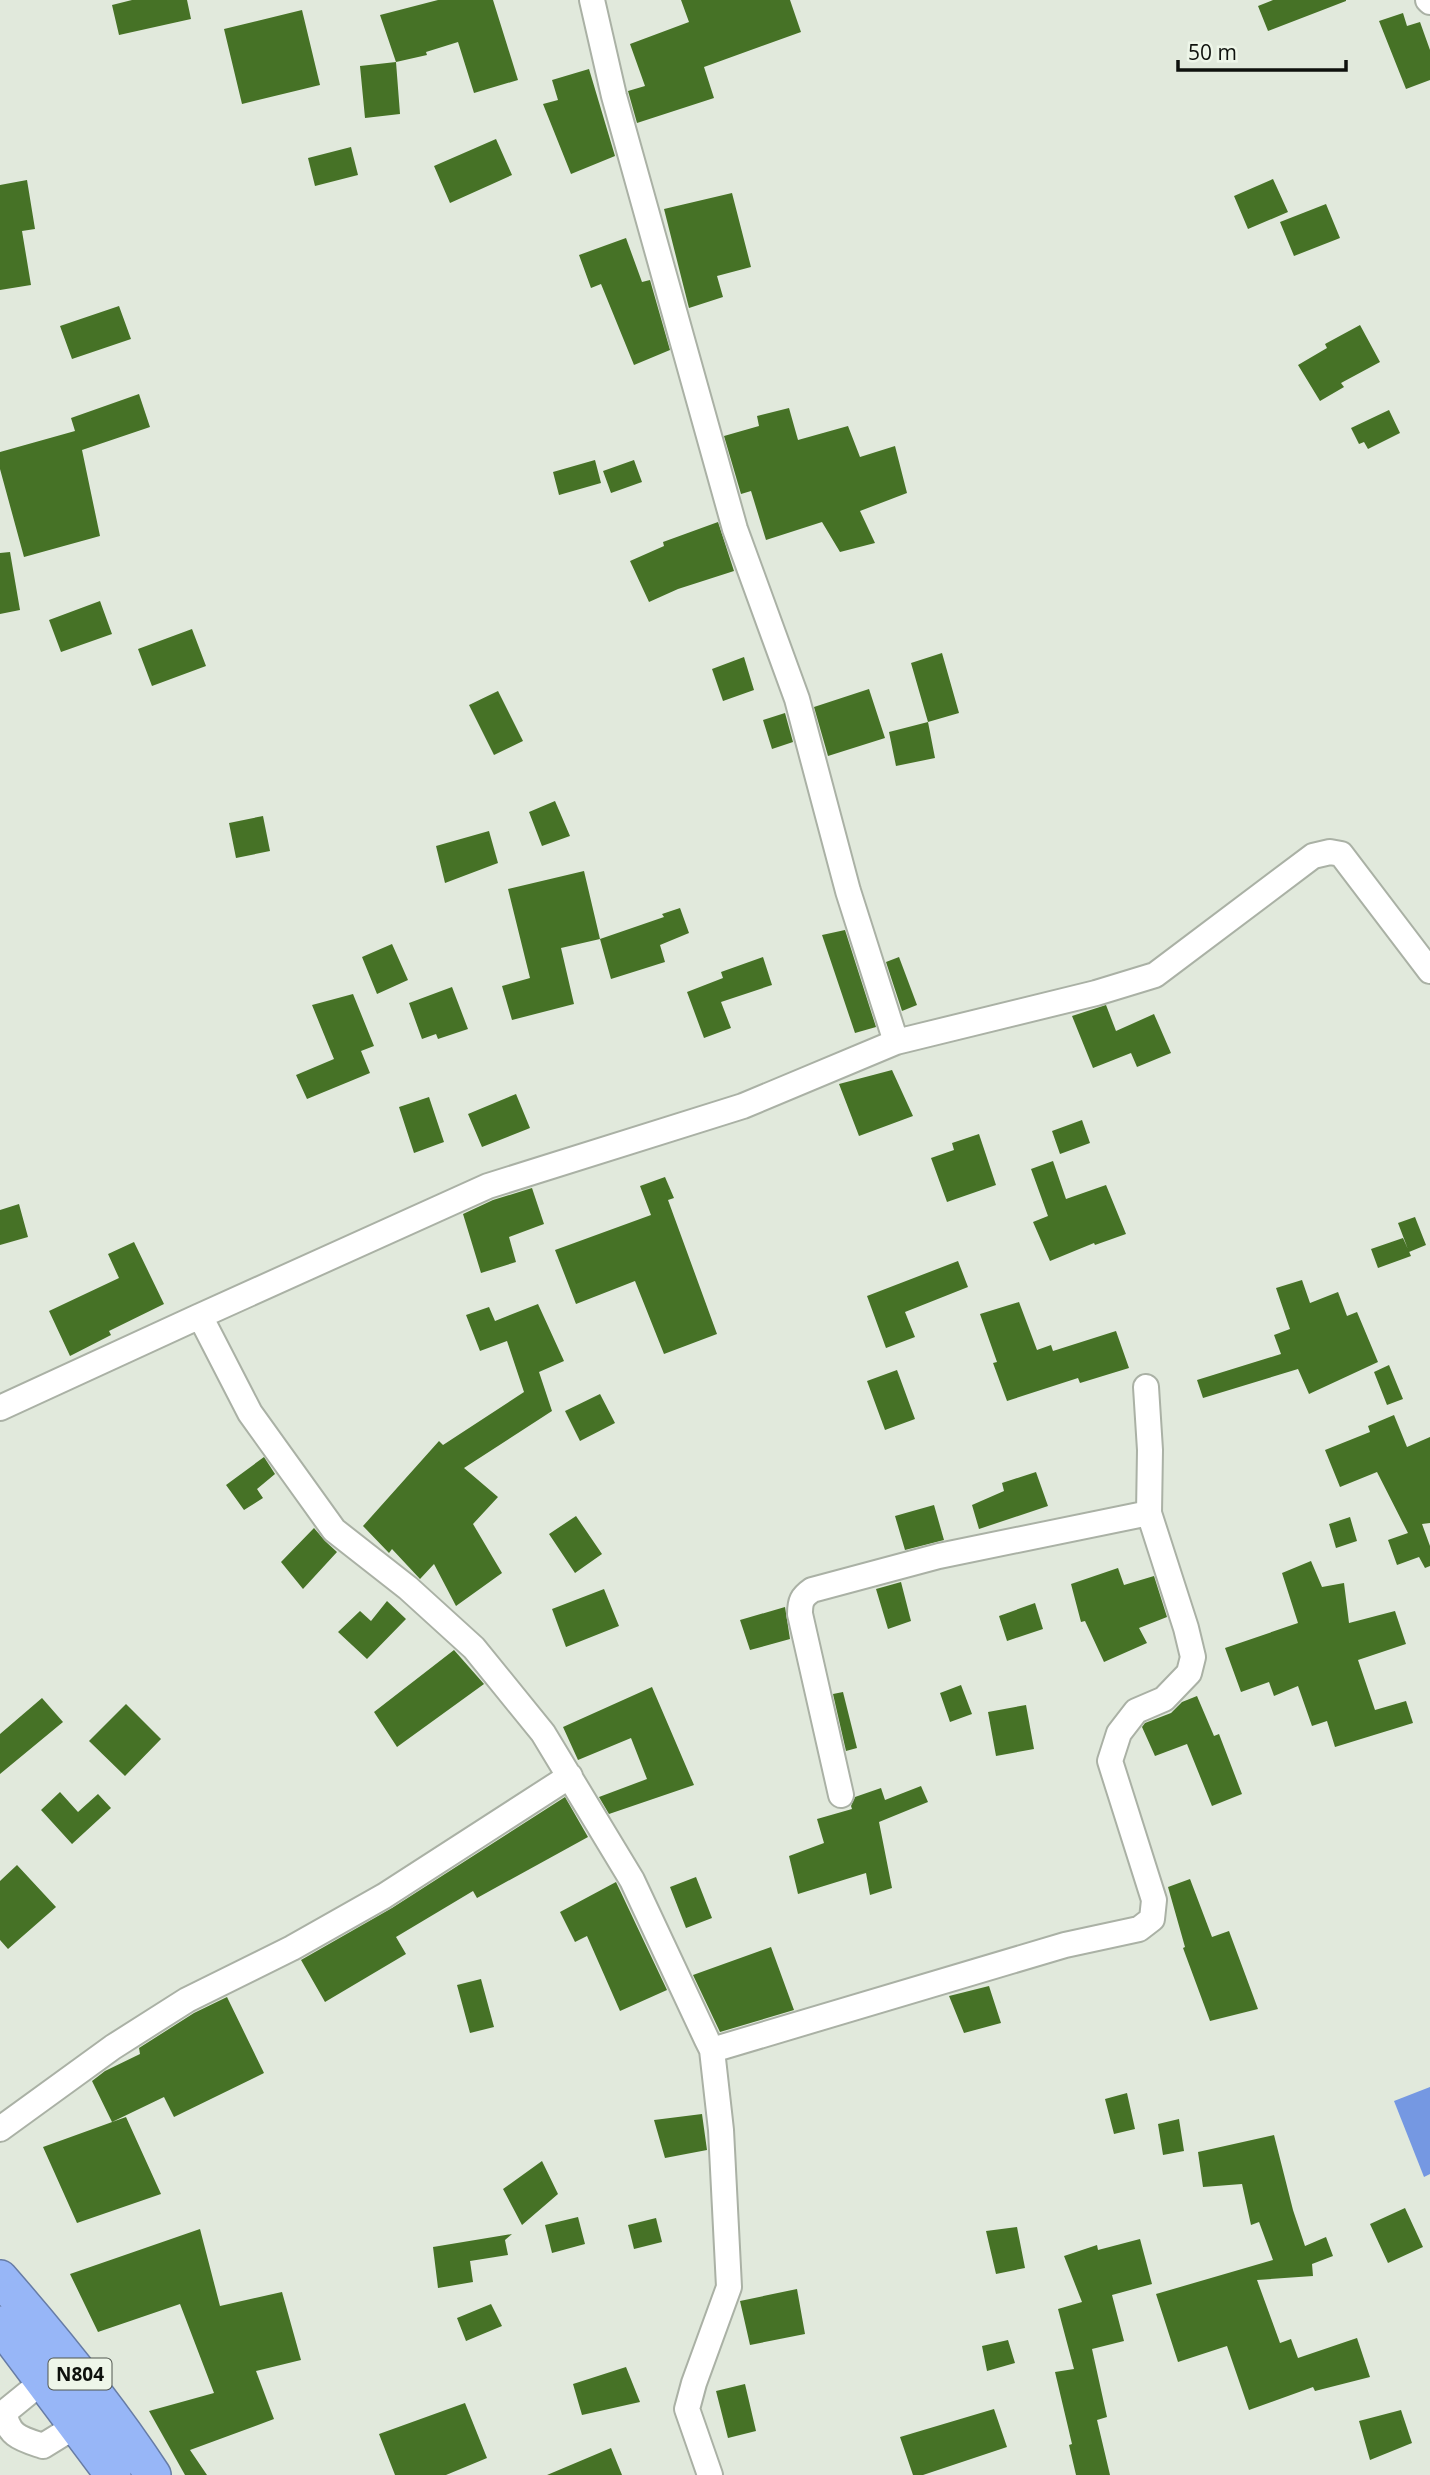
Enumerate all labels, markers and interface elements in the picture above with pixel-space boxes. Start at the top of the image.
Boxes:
scale bar [1178,28,1346,72]
text: 50 m [1188,38,1237,66]
road number: N804 [48,2358,112,2390]

